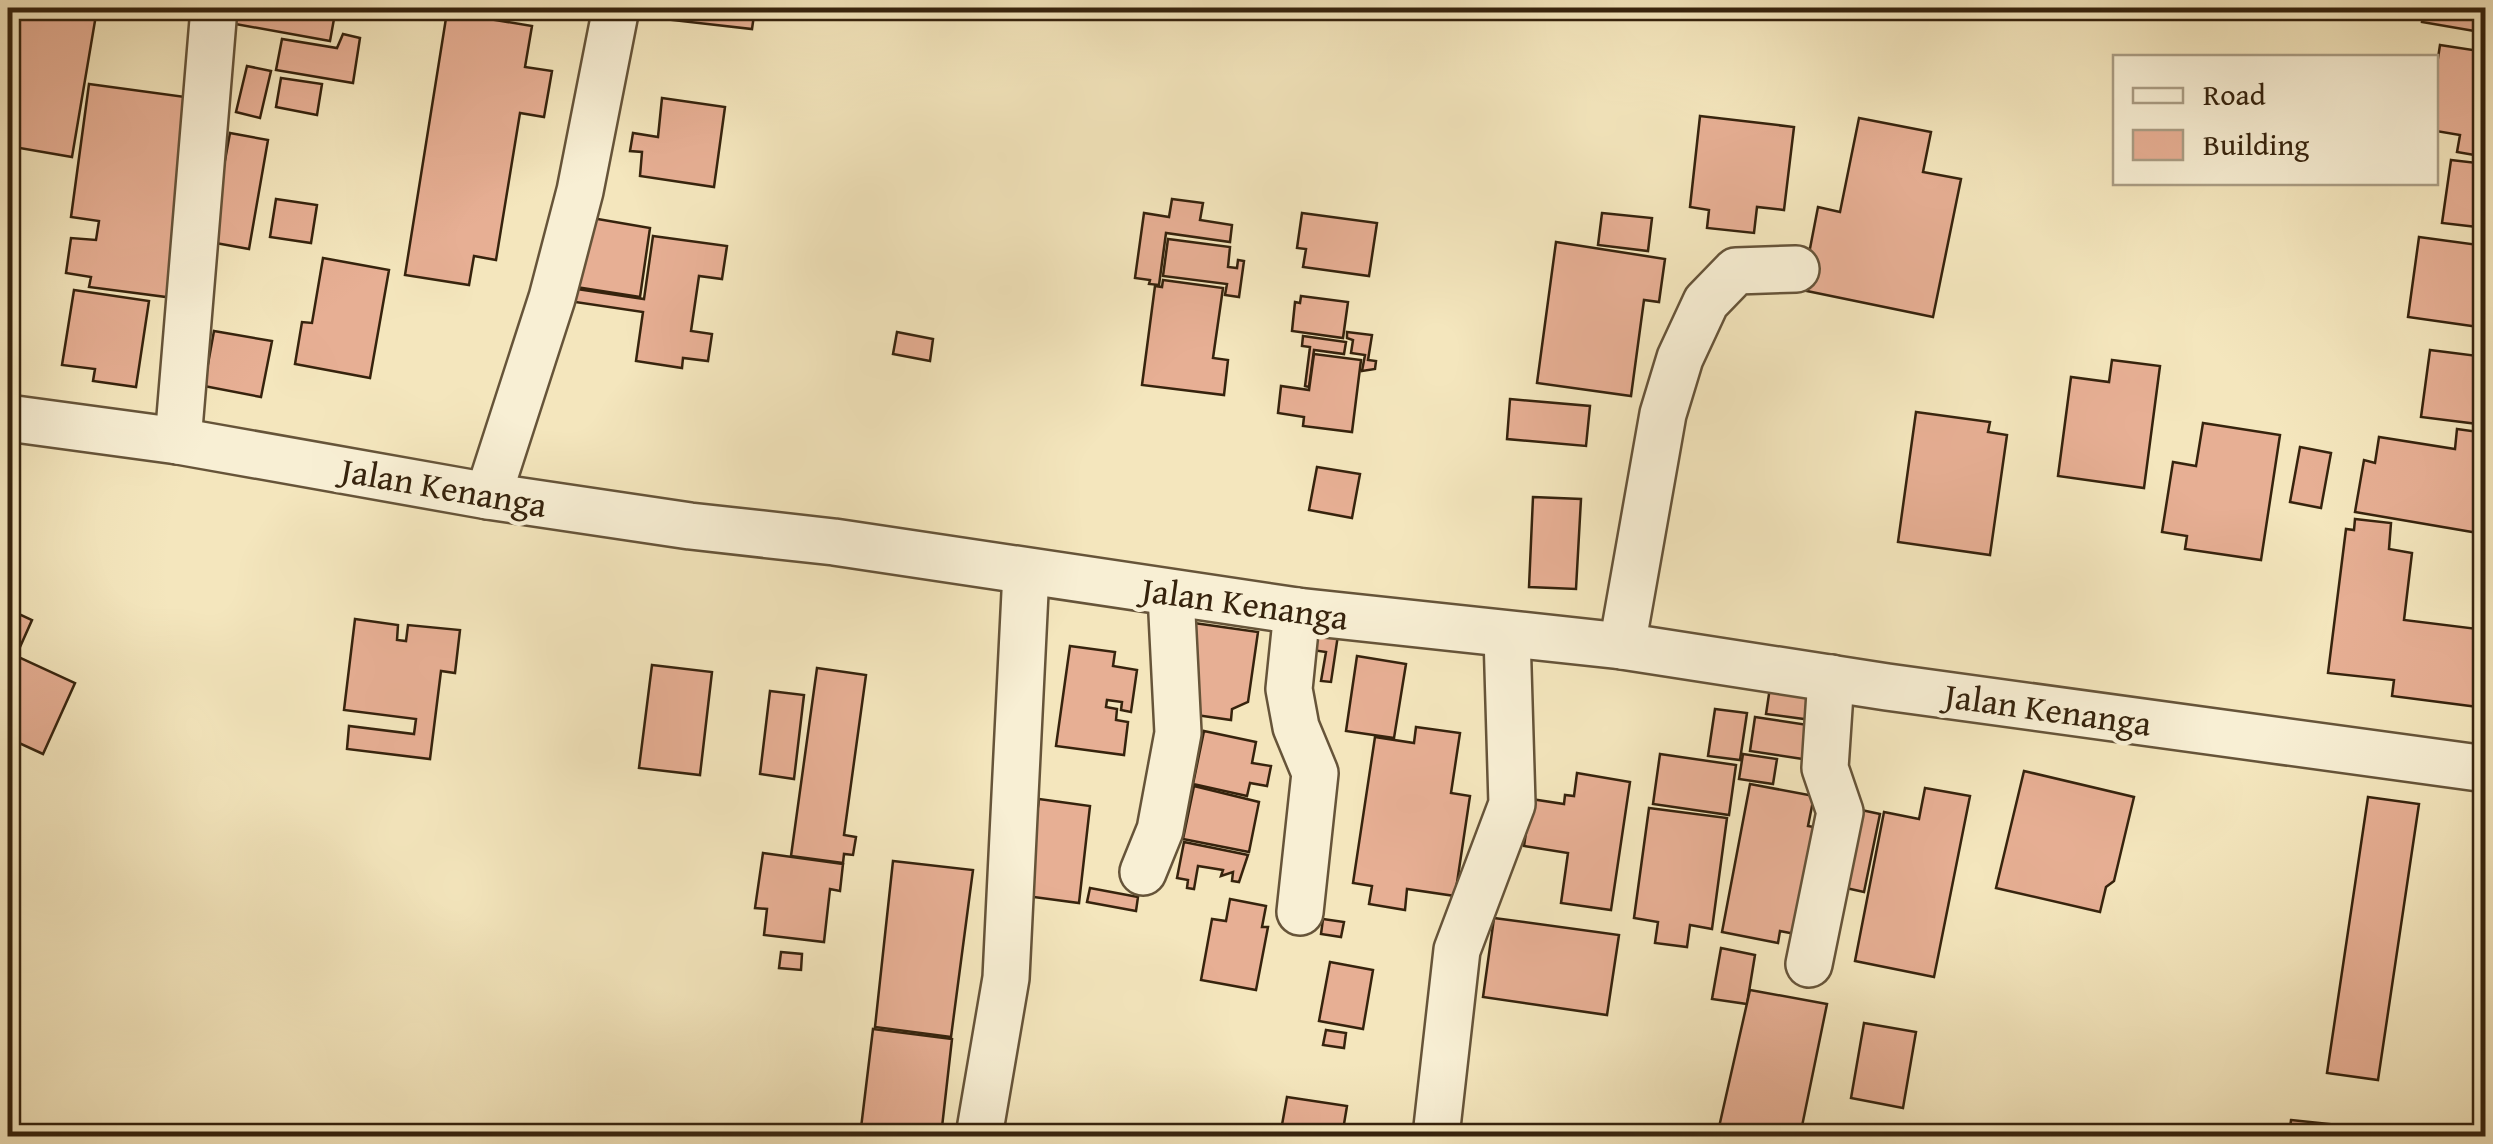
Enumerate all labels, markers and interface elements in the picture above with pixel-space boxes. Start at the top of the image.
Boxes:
legend [2113,55,2438,185]
text: Road [2203,72,2266,116]
text: Building [2203,122,2309,166]
street label: Jalan Kenanga [333,443,551,530]
street label: Jalan Kenanga [1134,563,1352,643]
street label: Jalan Kenanga [1937,669,2155,749]

